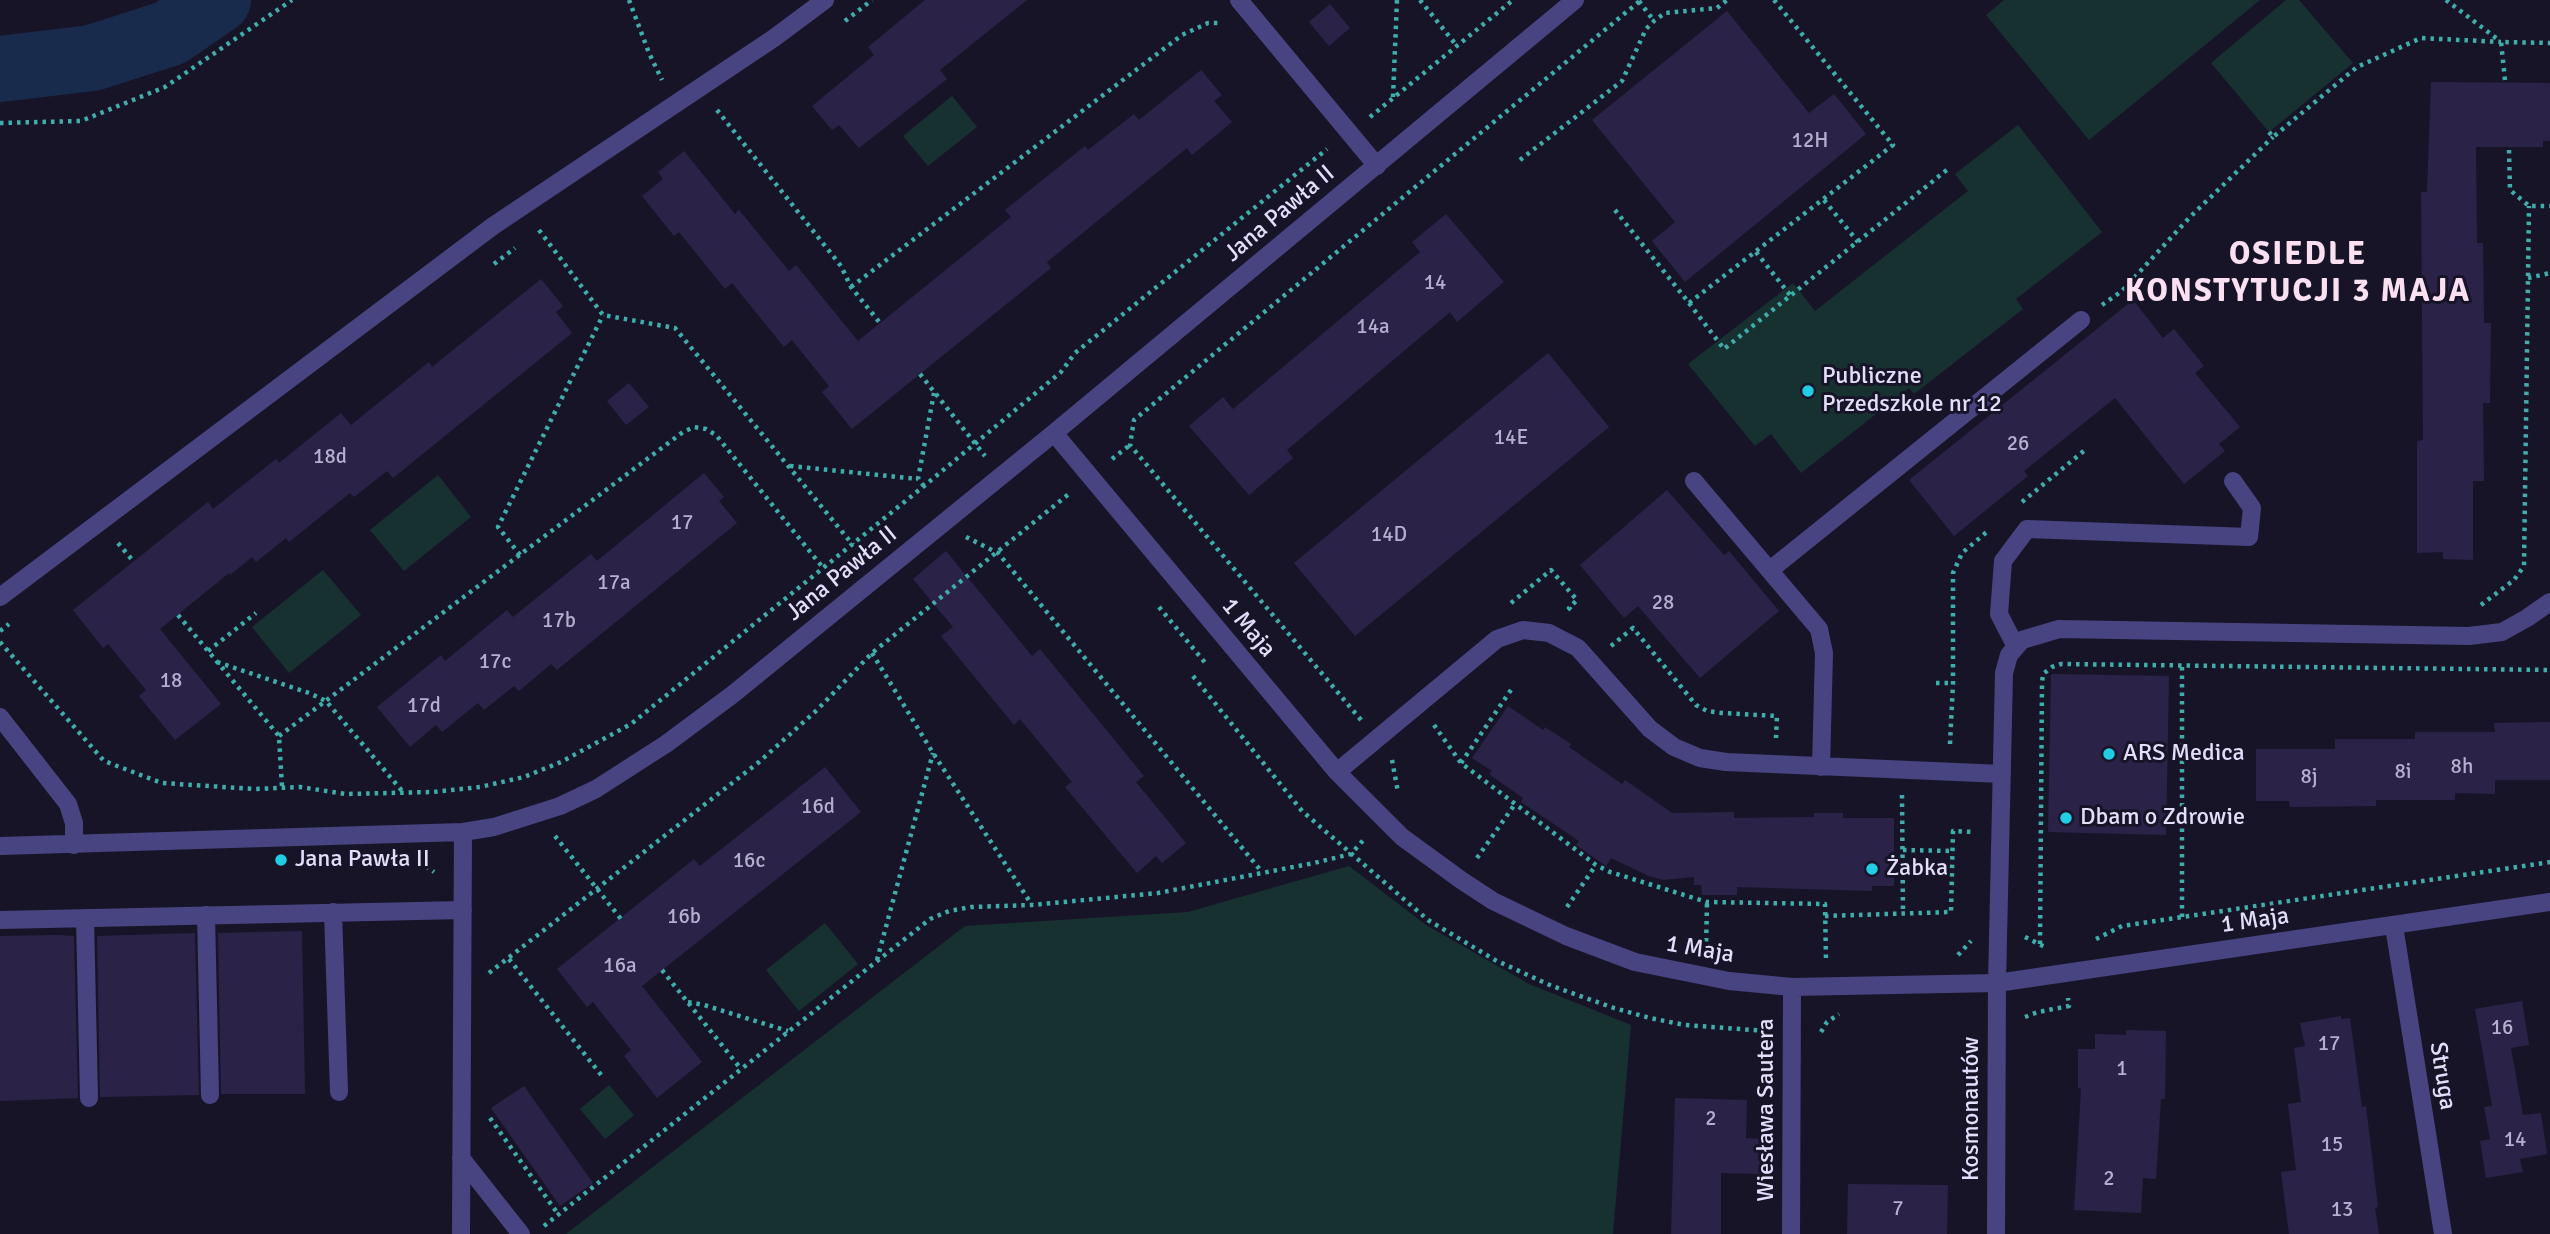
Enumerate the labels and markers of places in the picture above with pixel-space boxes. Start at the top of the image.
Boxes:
place label: Publiczne Przedszkole nr 12 [1822,363,2002,419]
marker: Publiczne Przedszkole nr 12 [1800,383,1816,399]
place label: ARS Medica [2123,740,2245,768]
marker: ARS Medica [2101,746,2117,762]
place label: Dbam o Zdrowie [2080,804,2245,832]
marker: Dbam o Zdrowie [2058,810,2074,826]
place label: Jana Pawła II [295,846,430,874]
marker: Jana Pawła II [273,852,289,868]
place label: Żabka [1886,855,1948,883]
marker: Żabka [1864,861,1880,877]

